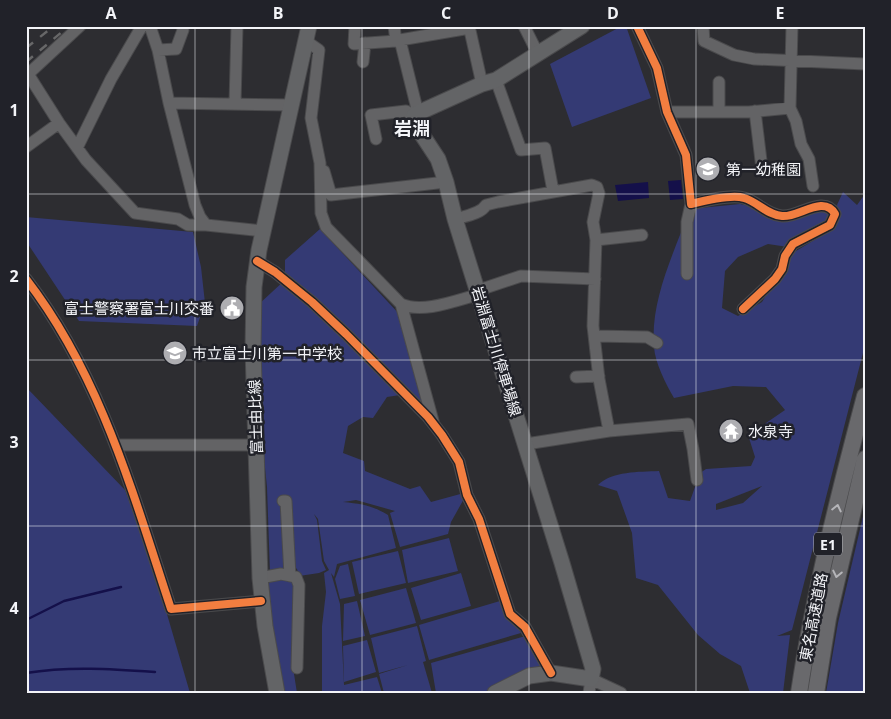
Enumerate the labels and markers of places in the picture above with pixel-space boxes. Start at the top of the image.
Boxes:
school or university icon: 第一幼稚園 [695,156,721,182]
place label: 第一幼稚園 [726,159,801,179]
public building icon: 富士警察署富士川交番 [219,295,245,321]
place label: 富士警察署富士川交番 [64,298,214,318]
school or university icon: 市立富士川第一中学校 [162,340,188,366]
place label: 市立富士川第一中学校 [192,343,342,363]
temple icon: 水泉寺 [718,418,744,444]
place label: 水泉寺 [748,421,793,441]

